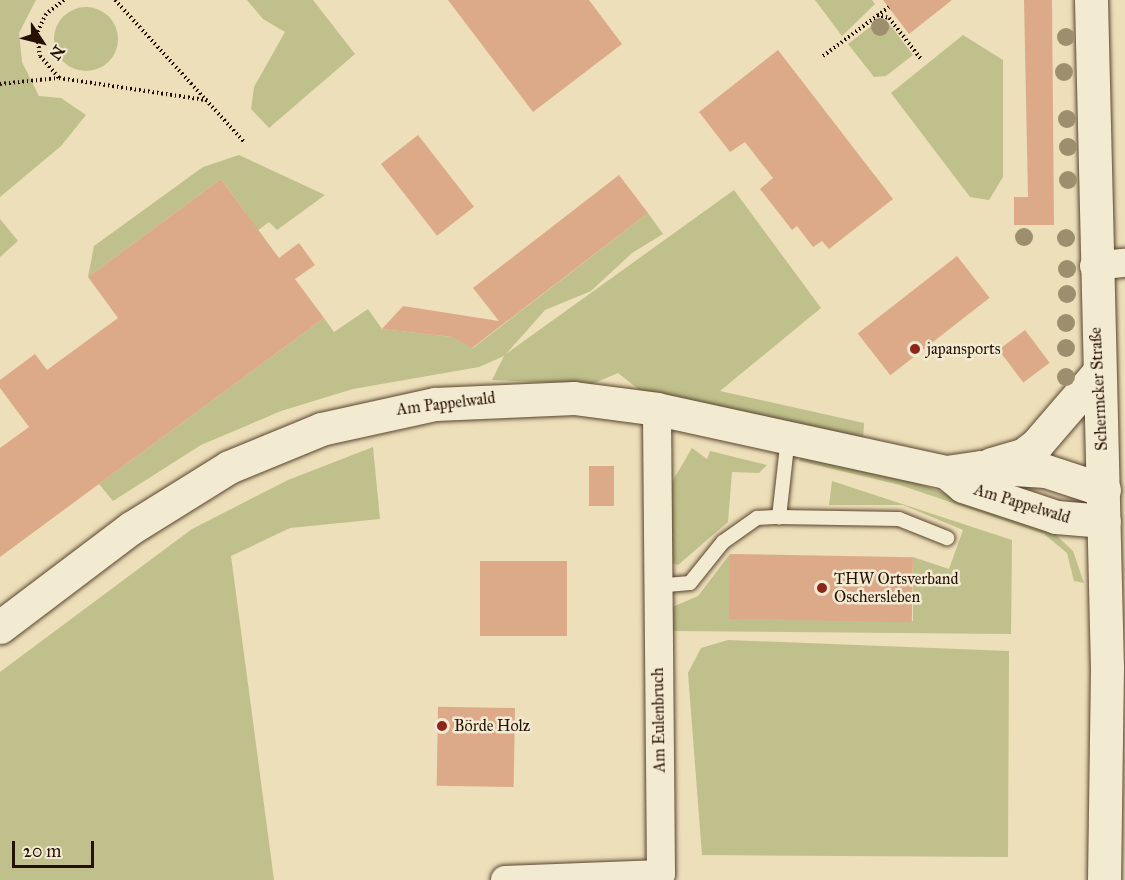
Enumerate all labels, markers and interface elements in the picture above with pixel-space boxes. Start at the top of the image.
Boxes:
north arrow [12,12,72,72]
text: N [45,42,69,64]
street label: Schermcker Straße [1086,327,1112,451]
place label: japansports [927,339,1001,359]
marker: japansports [908,342,922,356]
street label: Am Pappelwald [395,388,497,420]
street label: Am Pappelwald [972,480,1072,528]
place label: THW Ortsverband Oschersleben [834,569,959,607]
marker: THW Ortsverband Oschersleben [815,581,829,595]
street label: Am Eulenbruch [648,667,670,773]
place label: Börde Holz [454,716,530,736]
marker: Börde Holz [435,719,449,733]
scale bar [15,829,98,867]
text: 20 m [23,840,61,862]

